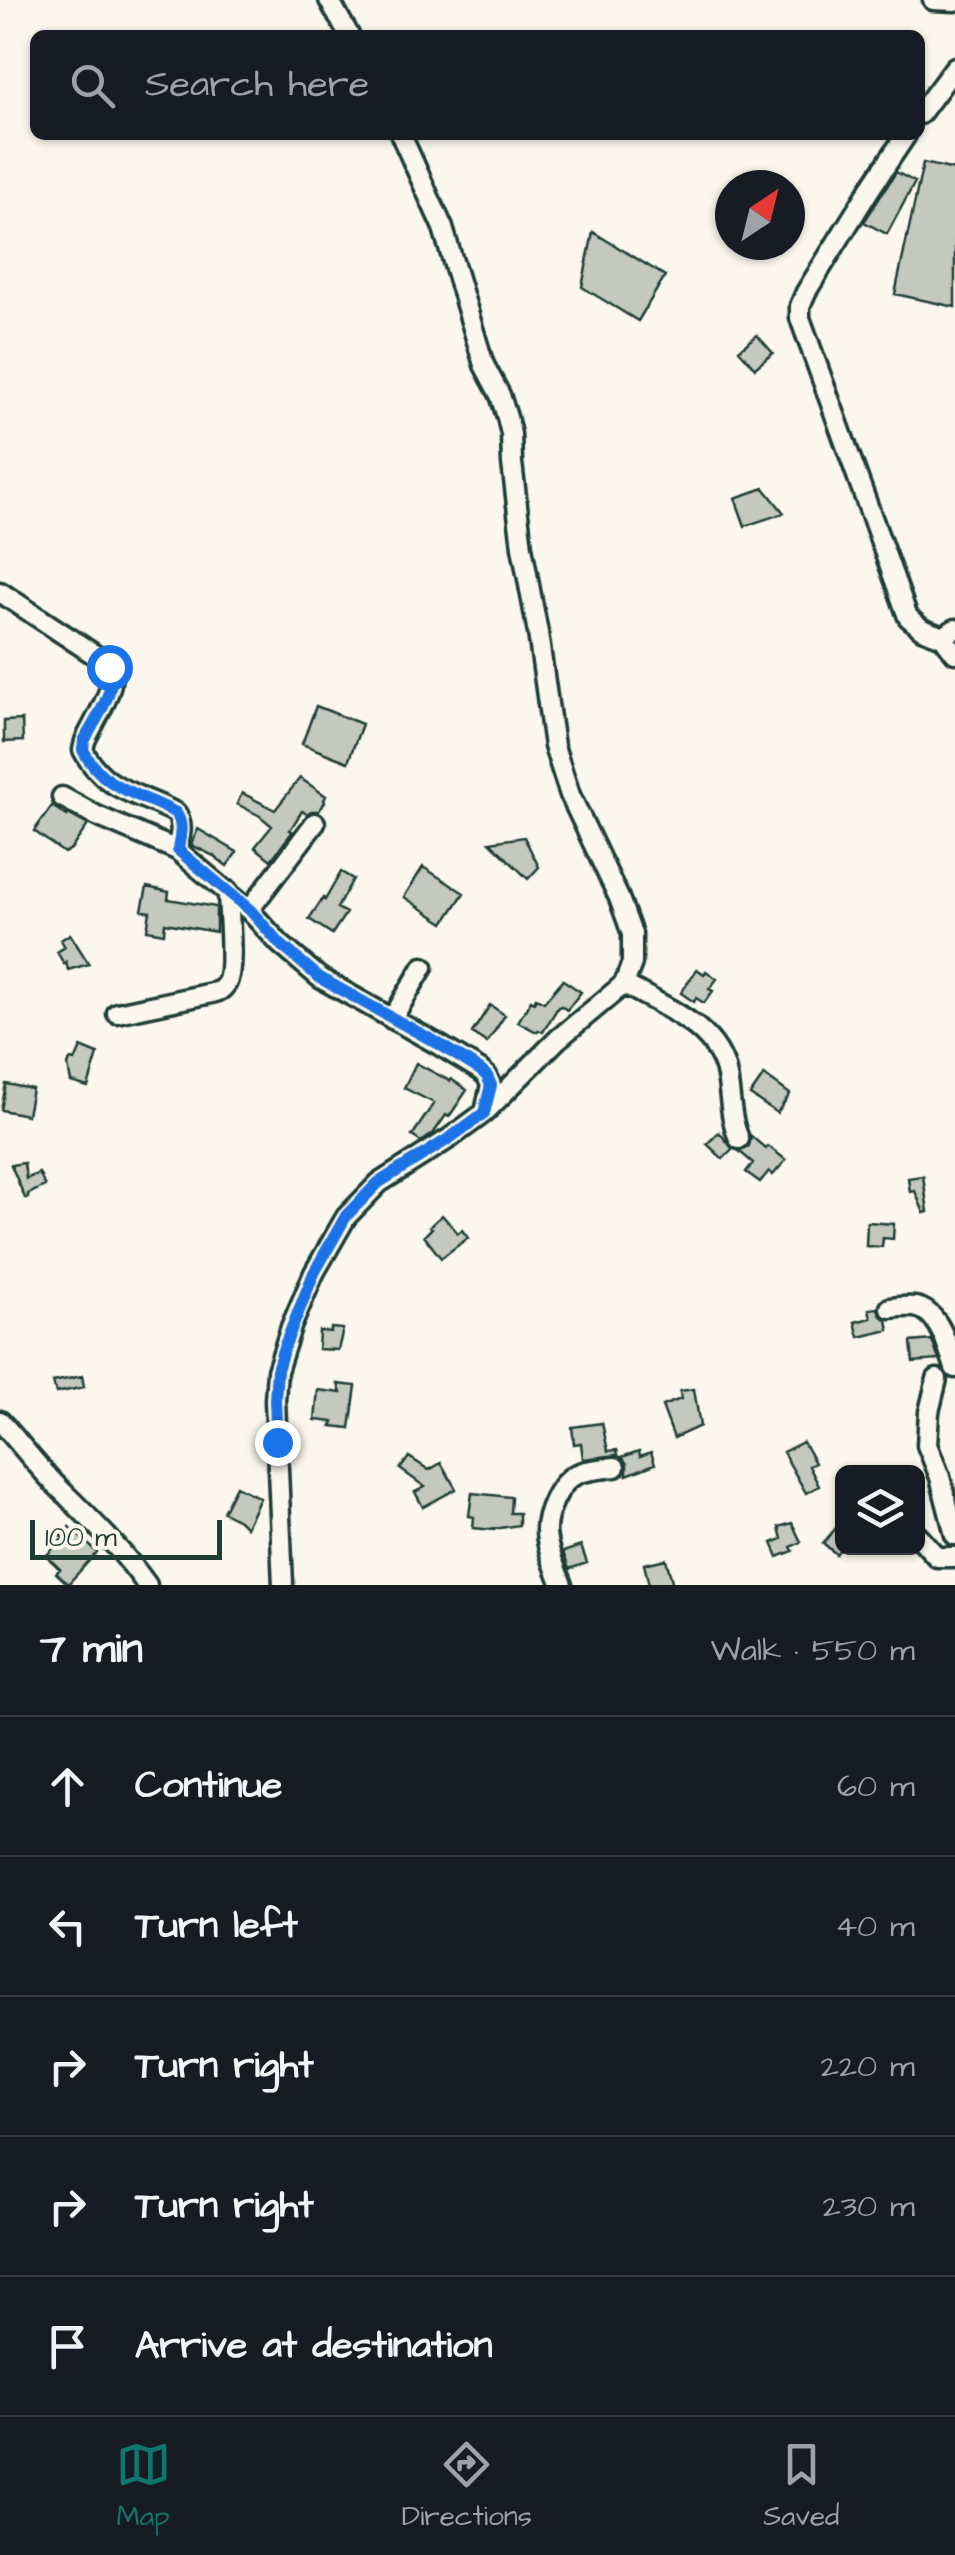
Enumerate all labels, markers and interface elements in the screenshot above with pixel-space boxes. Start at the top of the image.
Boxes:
search box [30,30,925,140]
icon: search [65,58,120,113]
text: Search here [145,59,369,111]
north arrow [715,170,805,260]
route start [87,645,133,691]
route end [255,1420,301,1466]
map controls [835,1465,925,1555]
button: layers [835,1465,925,1555]
scale bar [30,1515,222,1560]
text: 100 m [45,1518,117,1557]
text: 7 min [40,1621,143,1679]
text: Walk · 550 m [711,1628,915,1673]
icon: ahead [40,1759,95,1814]
text: Continue [135,1760,282,1812]
text: 60 m [837,1764,915,1809]
icon: left [40,1899,95,1954]
text: Turn left [135,1900,298,1952]
text: 40 m [835,1904,915,1949]
icon: right [40,2039,95,2094]
text: Turn right [135,2040,314,2092]
text: 220 m [820,2044,915,2089]
icon: right [40,2179,95,2234]
text: Turn right [135,2180,314,2232]
text: 230 m [823,2184,915,2229]
icon: arrive [40,2319,95,2374]
text: Arrive at destination [135,2320,492,2372]
tab: Map [116,2437,171,2536]
tab: Directions [402,2437,532,2536]
tab: Saved [763,2437,839,2536]

